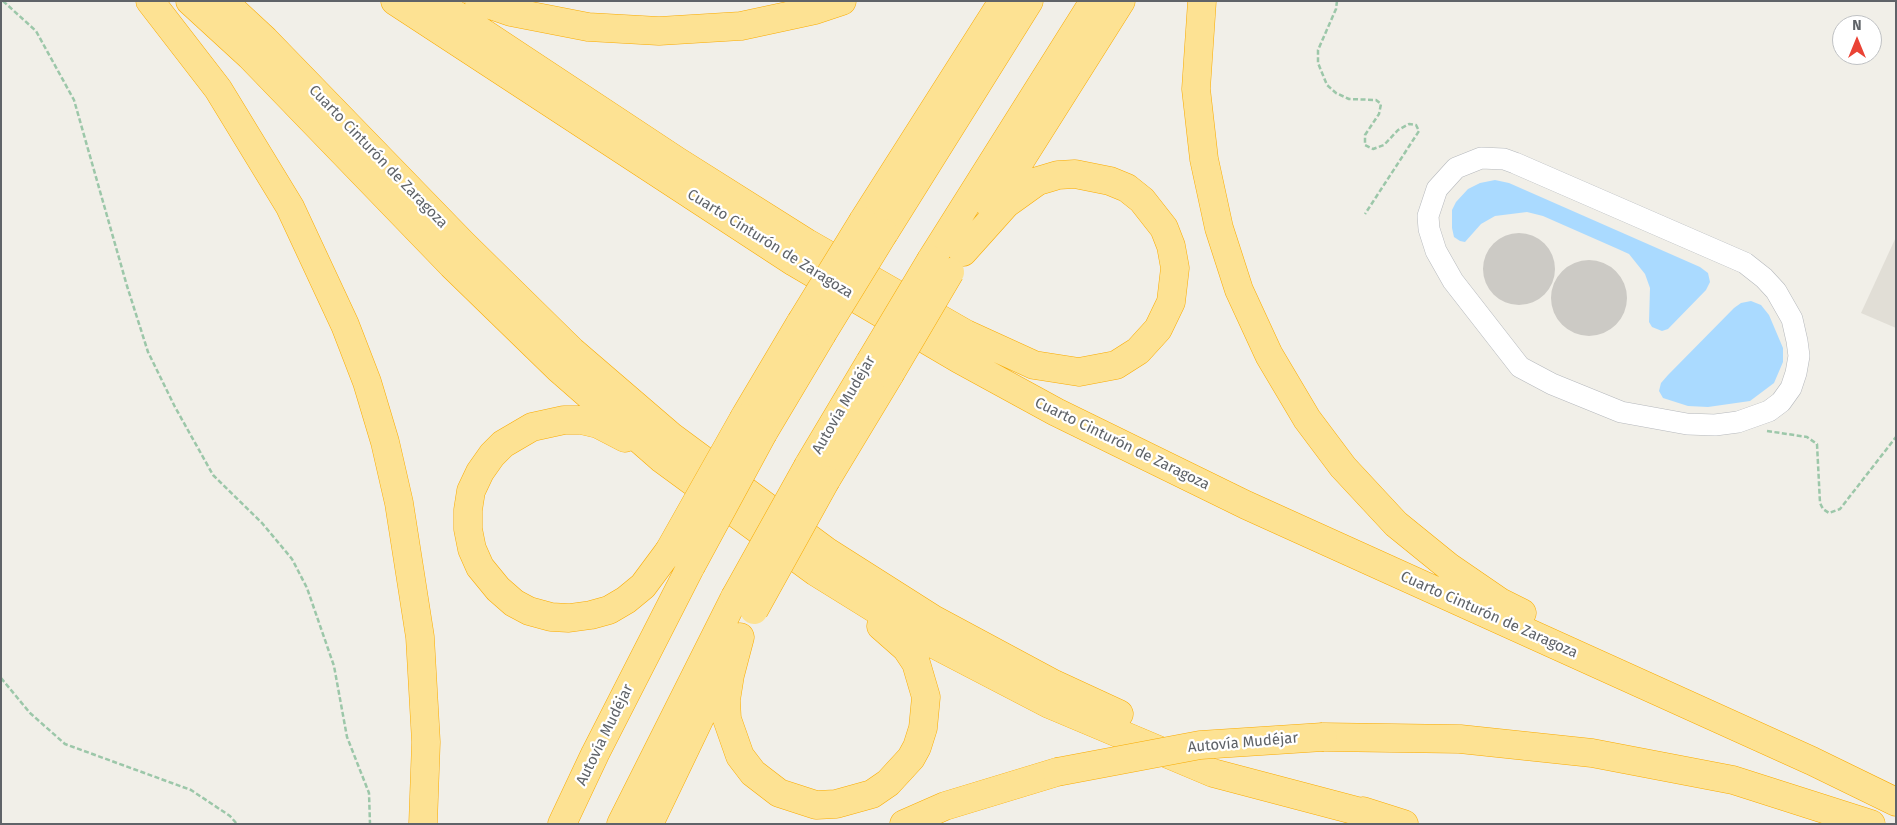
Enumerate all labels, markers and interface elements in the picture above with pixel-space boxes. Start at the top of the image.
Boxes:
north arrow [1832,15,1882,65]
text: N [1852,17,1862,34]
street label: Cuarto Cinturón de Zaragoza [305,82,451,232]
street label: Cuarto Cinturón de Zaragoza [684,185,856,303]
street label: Autovía Mudéjar [809,353,879,457]
street label: Cuarto Cinturón de Zaragoza [1032,394,1212,494]
street label: Cuarto Cinturón de Zaragoza [1398,568,1580,662]
street label: Autovía Mudéjar [573,681,637,789]
street label: Autovía Mudéjar [1187,729,1299,757]

